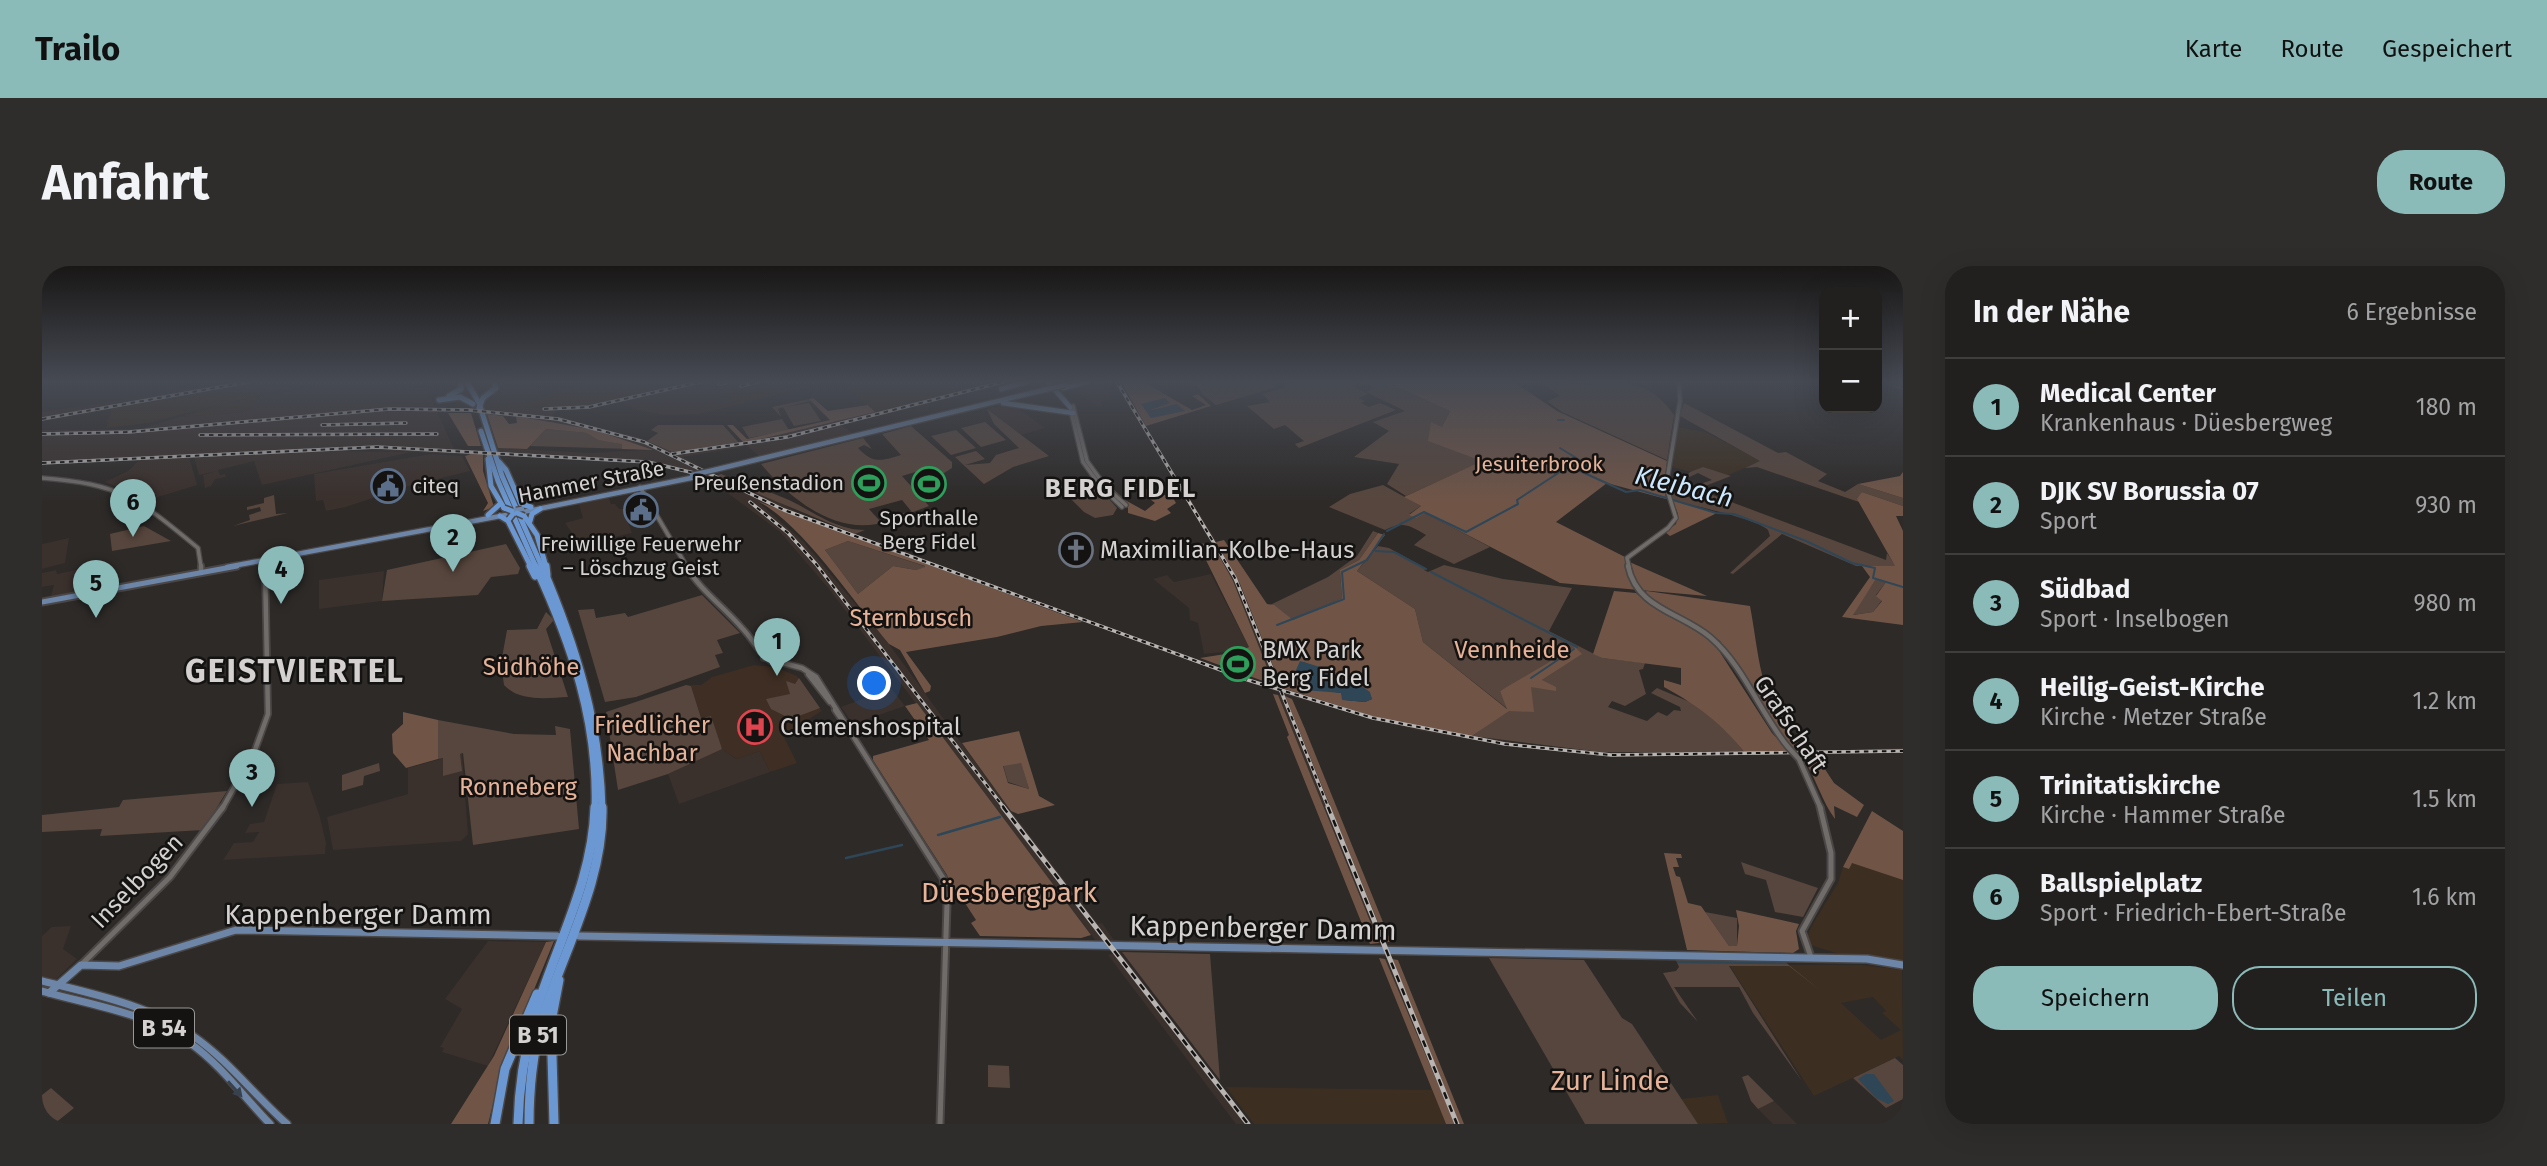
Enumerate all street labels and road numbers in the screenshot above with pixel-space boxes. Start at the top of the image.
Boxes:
street label: Hammer Straße [516,455,666,509]
street label: Grafschaft [1748,670,1834,778]
street label: Inselbogen [85,828,189,934]
street label: Kappenberger Damm [224,898,492,931]
street label: Kappenberger Damm [1129,909,1397,947]
road number: B 54 [134,1008,194,1048]
road number: B 51 [510,1016,566,1055]

